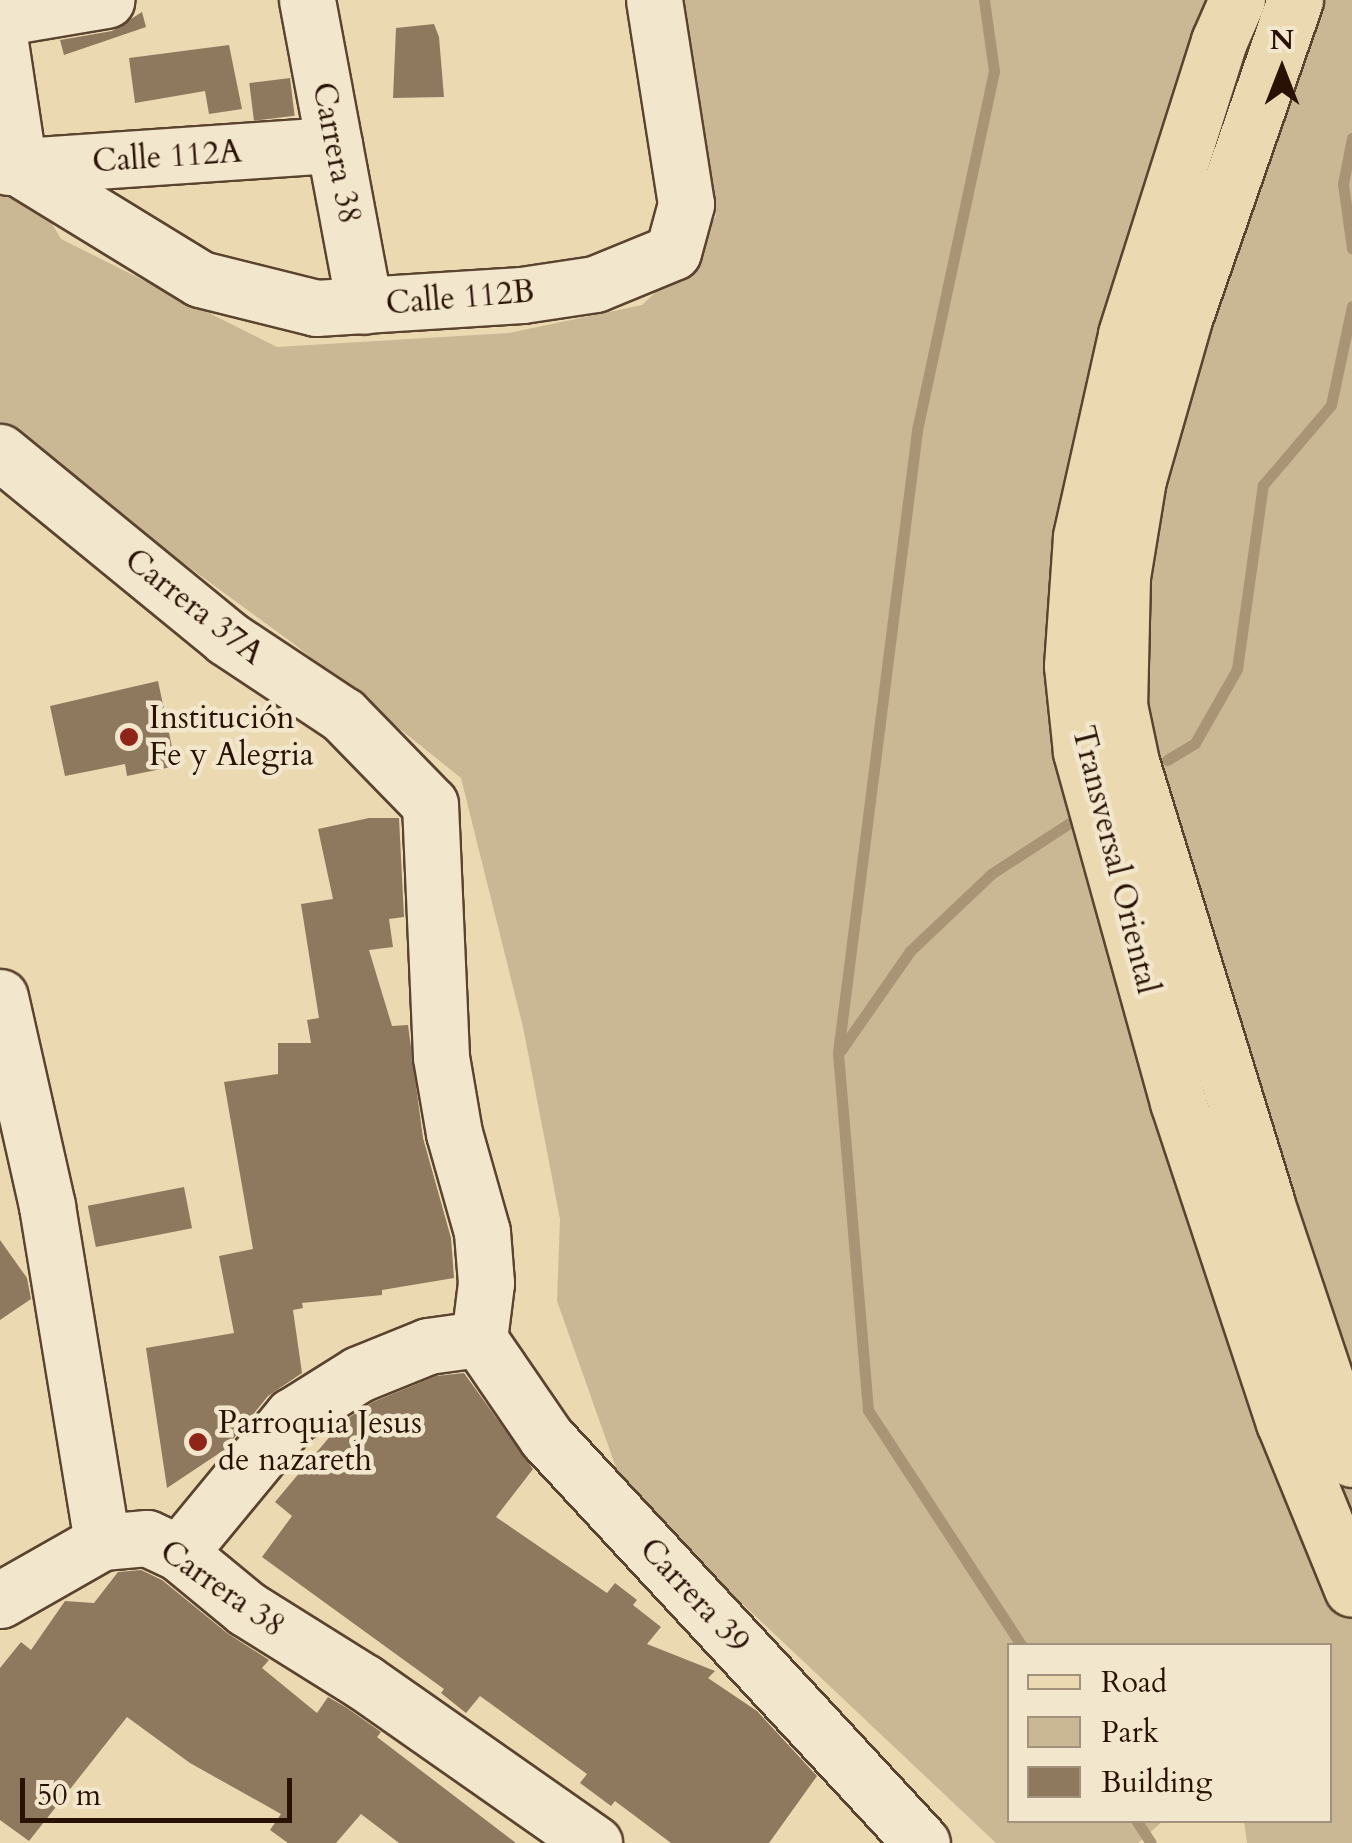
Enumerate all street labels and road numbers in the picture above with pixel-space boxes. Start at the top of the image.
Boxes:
street label: Carrera 38 [304,79,368,227]
street label: Calle 112A [91,133,243,181]
street label: Calle 112B [384,272,536,324]
street label: Carrera 37A [117,541,271,673]
street label: Transversal Oriental [1063,722,1167,998]
street label: Carrera 39 [631,1531,757,1661]
street label: Carrera 38 [152,1532,292,1646]

